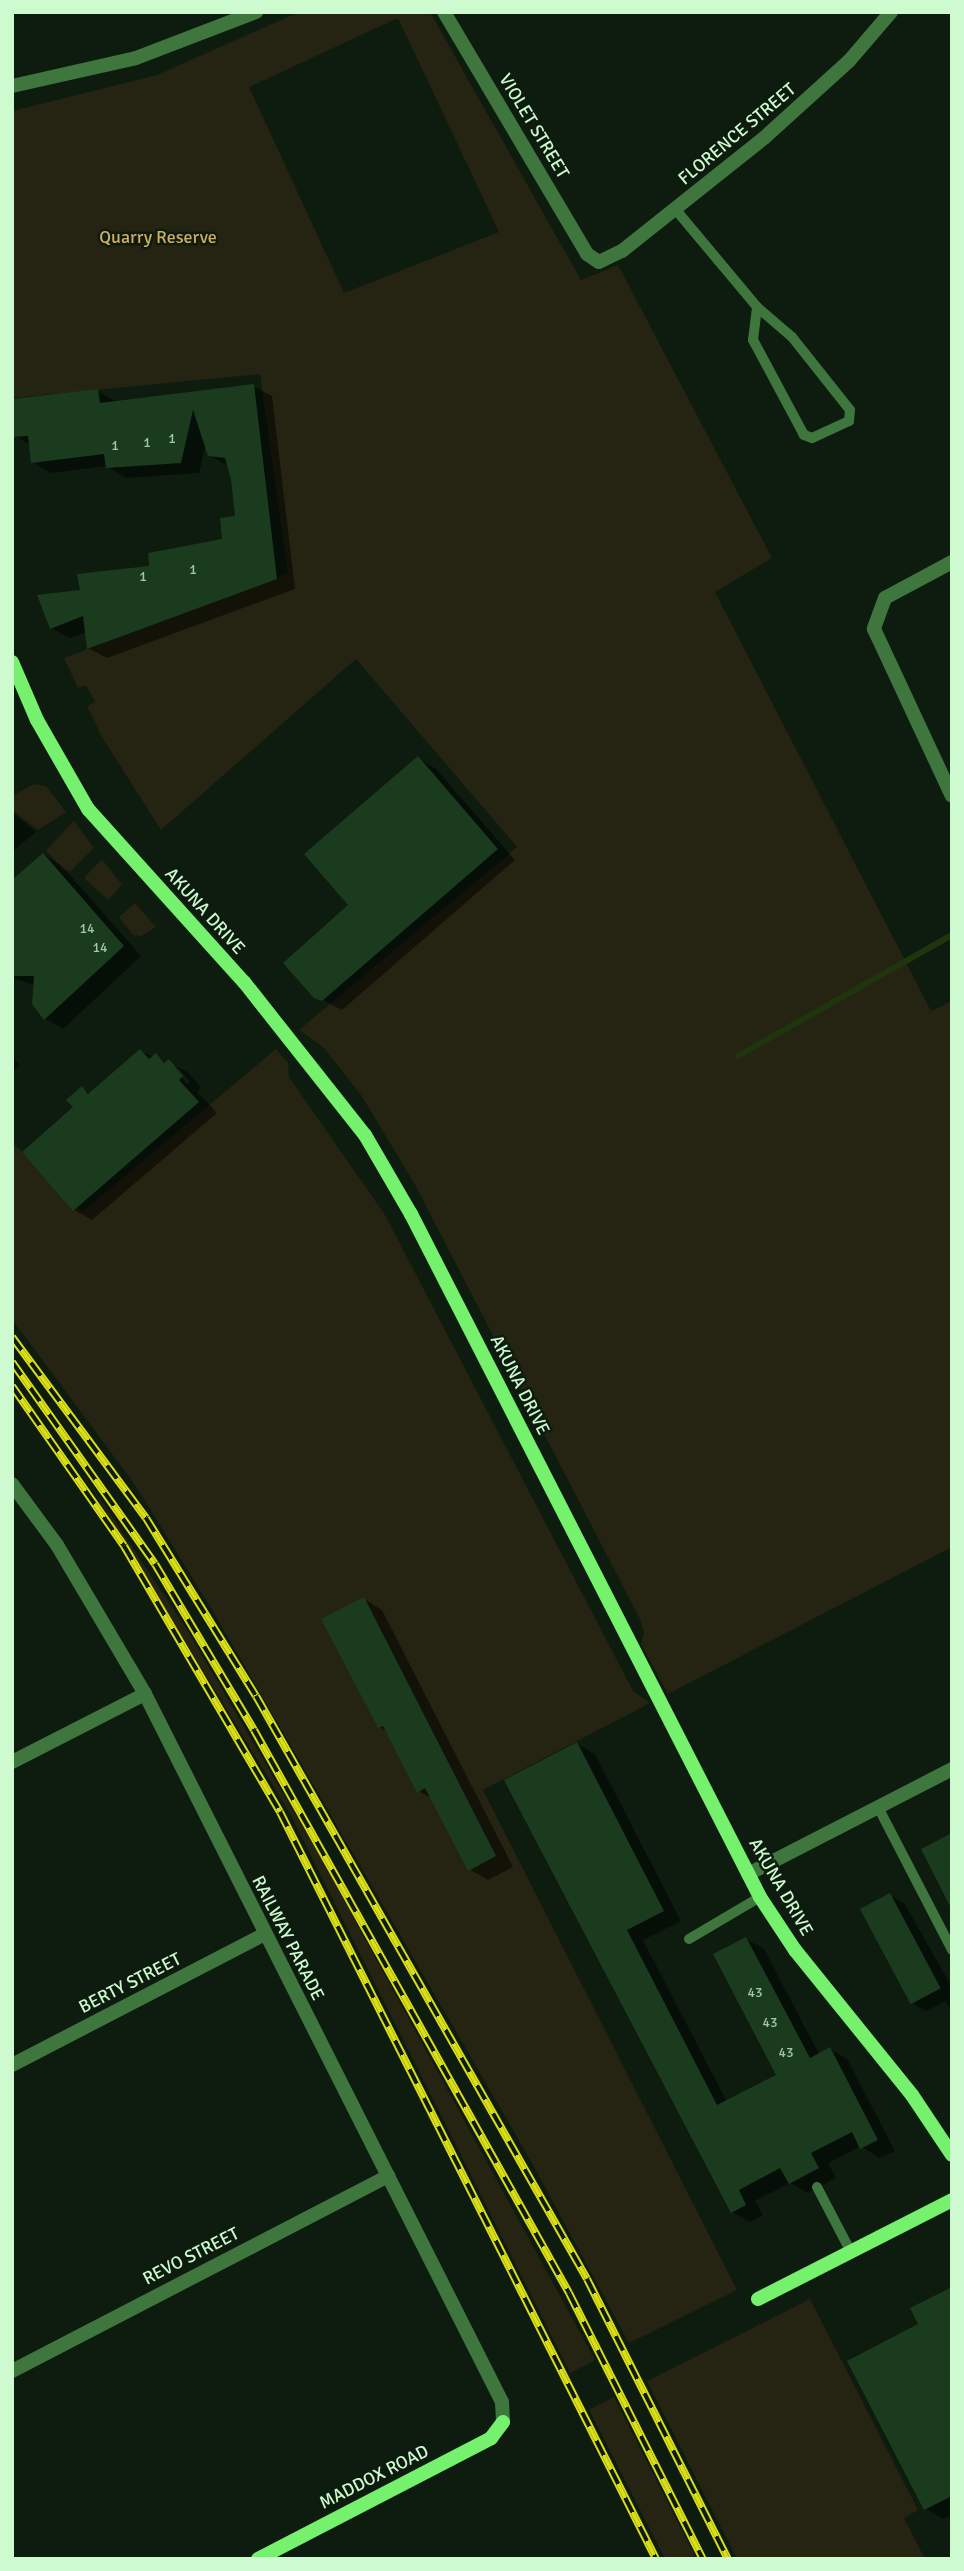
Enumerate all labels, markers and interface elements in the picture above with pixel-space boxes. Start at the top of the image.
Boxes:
street label: VIOLET STREET [494,70,574,182]
street label: FLORENCE STREET [674,79,800,189]
park label: Quarry Reserve [99,226,217,248]
house number: 1 [168,431,176,447]
house number: 1 [143,435,151,451]
house number: 1 [111,438,119,454]
house number: 1 [189,562,197,578]
house number: 1 [139,569,147,585]
street label: AKUNA DRIVE [160,863,250,959]
house number: 14 [79,921,95,937]
house number: 14 [92,940,108,956]
street label: AKUNA DRIVE [486,1331,554,1439]
street label: AKUNA DRIVE [744,1834,818,1940]
street label: RAILWAY PARADE [247,1872,329,2004]
street label: BERTY STREET [75,1948,185,2018]
house number: 43 [747,1985,763,2001]
house number: 43 [762,2015,778,2031]
house number: 43 [778,2045,794,2061]
street label: REVO STREET [139,2222,243,2290]
street label: MADDOX ROAD [316,2440,432,2514]

